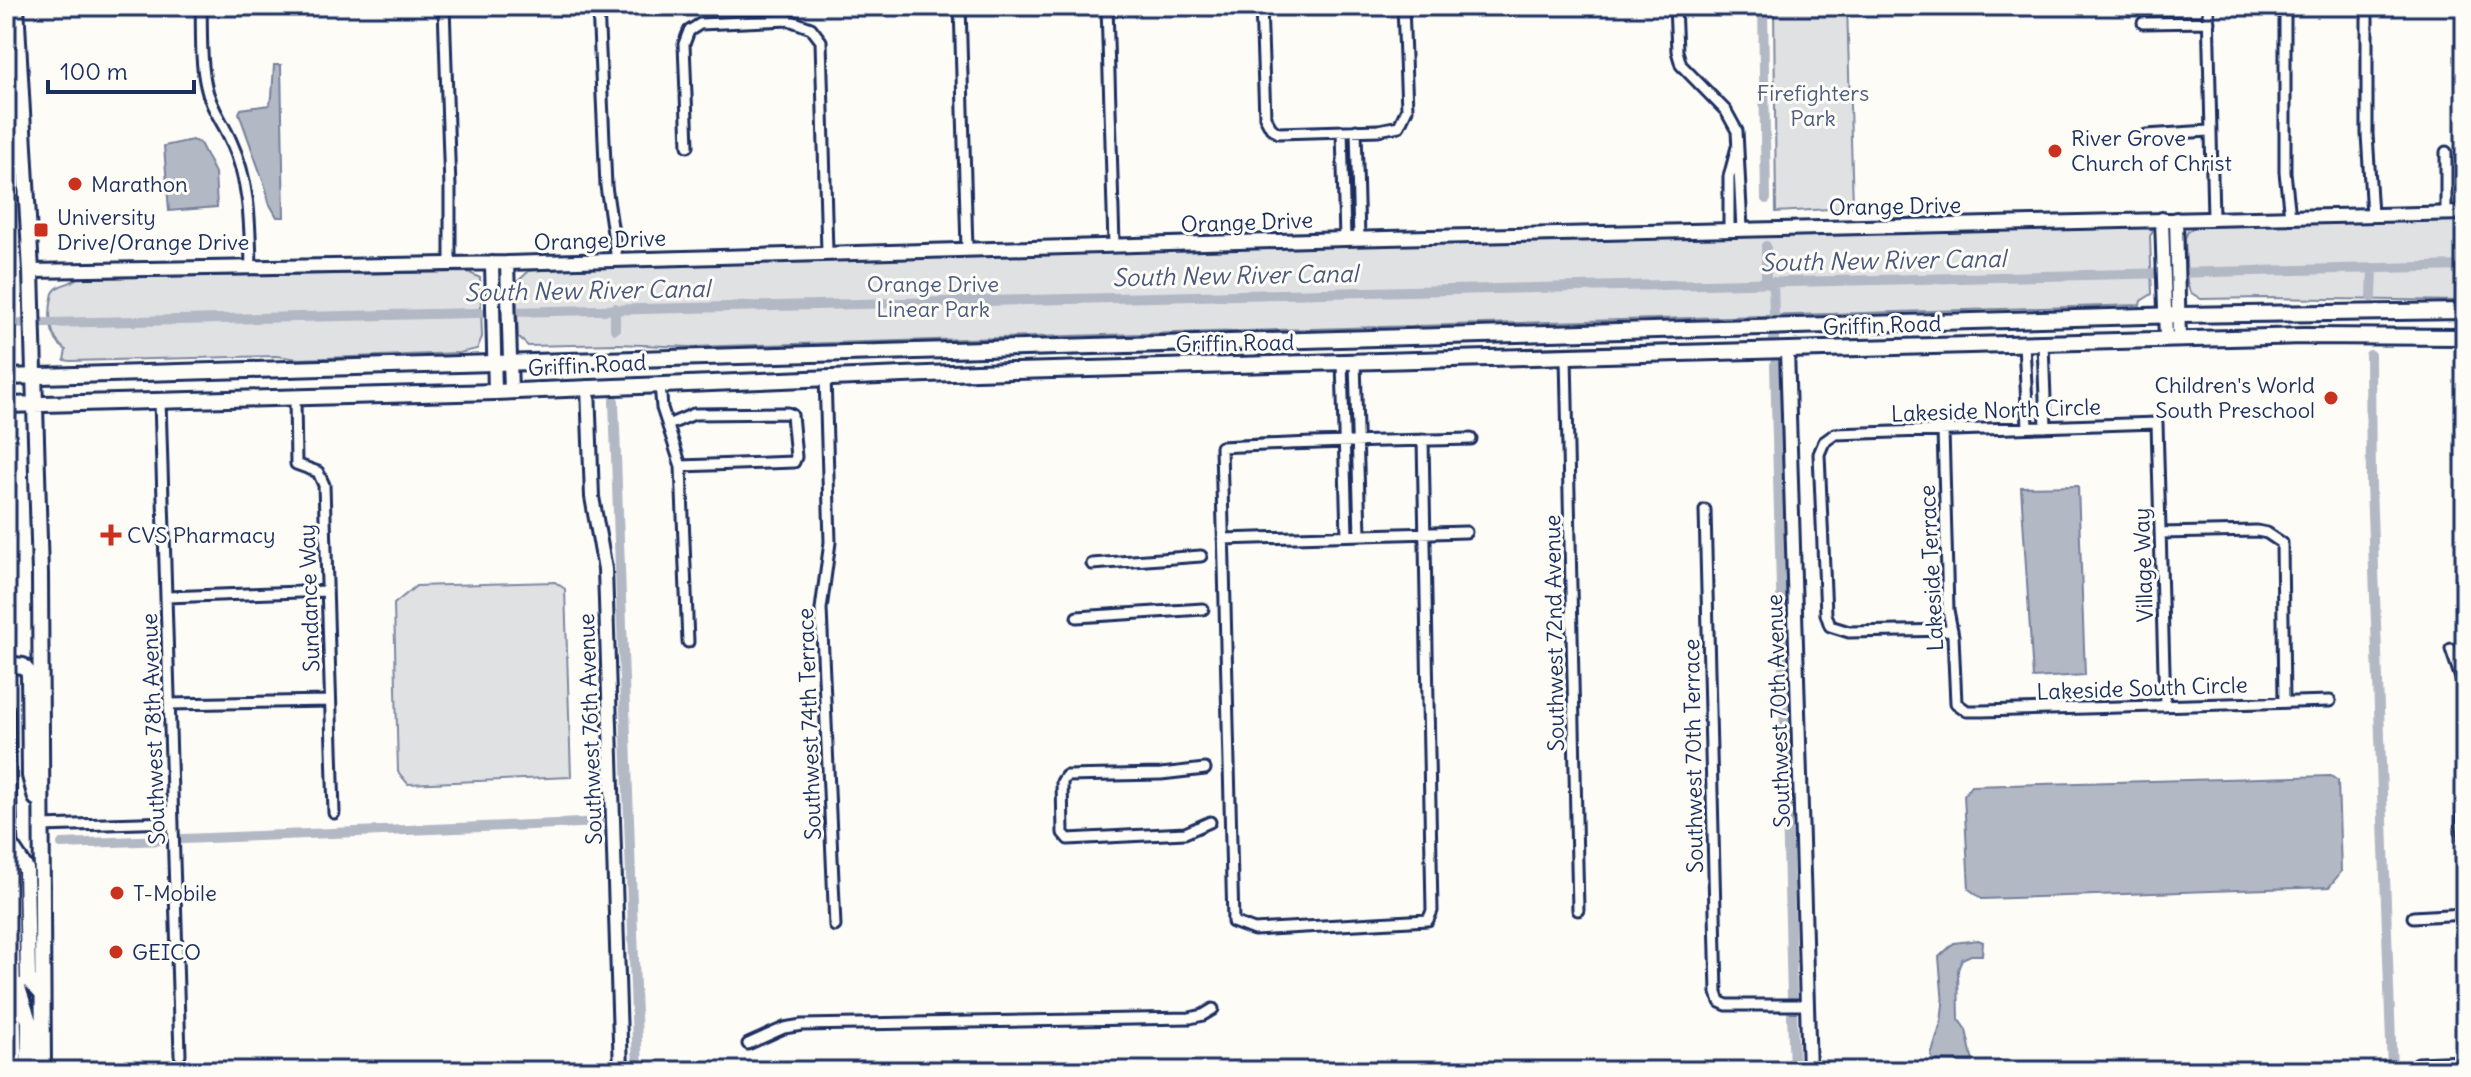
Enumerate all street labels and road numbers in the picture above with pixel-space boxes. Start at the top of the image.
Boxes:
street label: Orange Drive [1829,191,1961,221]
street label: Orange Drive [1180,206,1314,238]
street label: Orange Drive [533,224,667,256]
street label: Griffin Road [1822,309,1942,341]
street label: Griffin Road [1175,328,1295,358]
street label: Griffin Road [527,348,647,382]
street label: Lakeside North Circle [1891,392,2101,428]
street label: Lakeside Terrace [1913,484,1949,652]
street label: Village Way [2127,507,2159,623]
street label: Southwest 72nd Avenue [1538,514,1570,752]
street label: Sundance Way [292,523,326,673]
street label: Southwest 70th Avenue [1760,594,1796,828]
street label: Southwest 74th Terrace [791,607,827,841]
street label: Southwest 78th Avenue [135,613,171,845]
street label: Southwest 76th Avenue [572,613,608,845]
street label: Southwest 70th Terrace [1677,639,1709,873]
street label: Lakeside South Circle [2036,670,2248,706]

